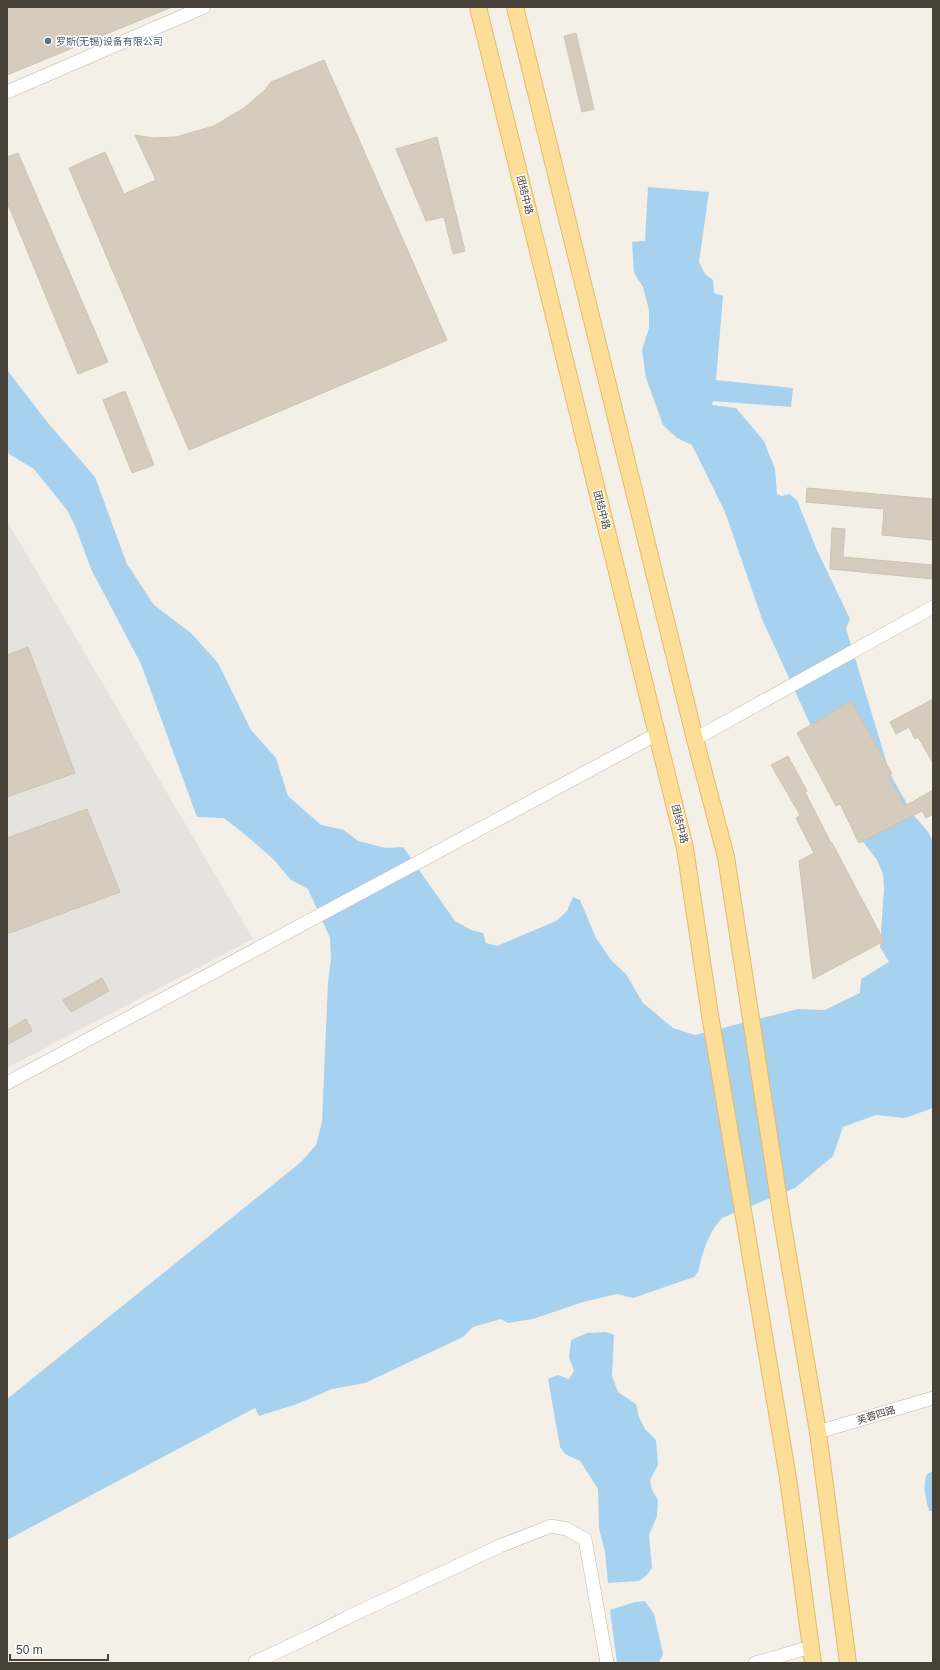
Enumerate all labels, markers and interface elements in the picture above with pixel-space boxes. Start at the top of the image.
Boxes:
marker: 罗斯(无锡)设备有限公司 [43,36,53,46]
place label: 罗斯(无锡)设备有限公司 [56,36,163,47]
street label: 团结中路 [515,174,535,216]
street label: 团结中路 [592,489,612,531]
street label: 团结中路 [670,803,690,845]
street label: 芙蓉四路 [855,1404,897,1426]
scale bar [10,1636,108,1662]
text: 50 m [16,1643,43,1657]

